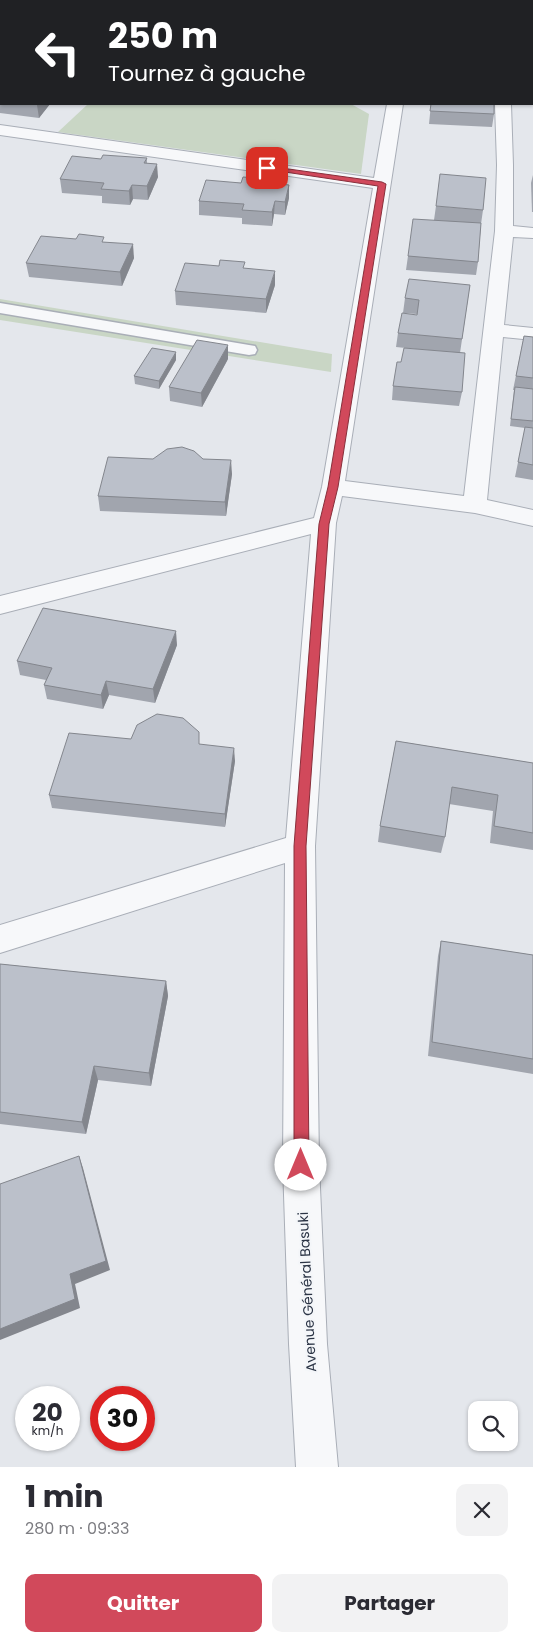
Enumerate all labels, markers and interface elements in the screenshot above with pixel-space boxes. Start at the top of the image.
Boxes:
text: 250 m [108,11,218,60]
icon: left [25,20,90,85]
text: Tournez à gauche [108,58,306,89]
pin [246,147,288,189]
icon: arrive [253,154,281,182]
position arrow [274,1138,326,1190]
street label: Avenue Général Basuki [293,1211,321,1373]
speed limit sign: 30 [90,1386,155,1451]
text: 20 [32,1395,63,1430]
map controls [468,1401,518,1451]
button: search [468,1401,518,1451]
text: km/h [32,1422,63,1439]
text: 1 min [25,1475,103,1518]
button: close [456,1484,508,1536]
text: 280 m · 09:33 [25,1517,129,1540]
button: Quitter [25,1574,262,1632]
button: Partager [272,1574,508,1632]

